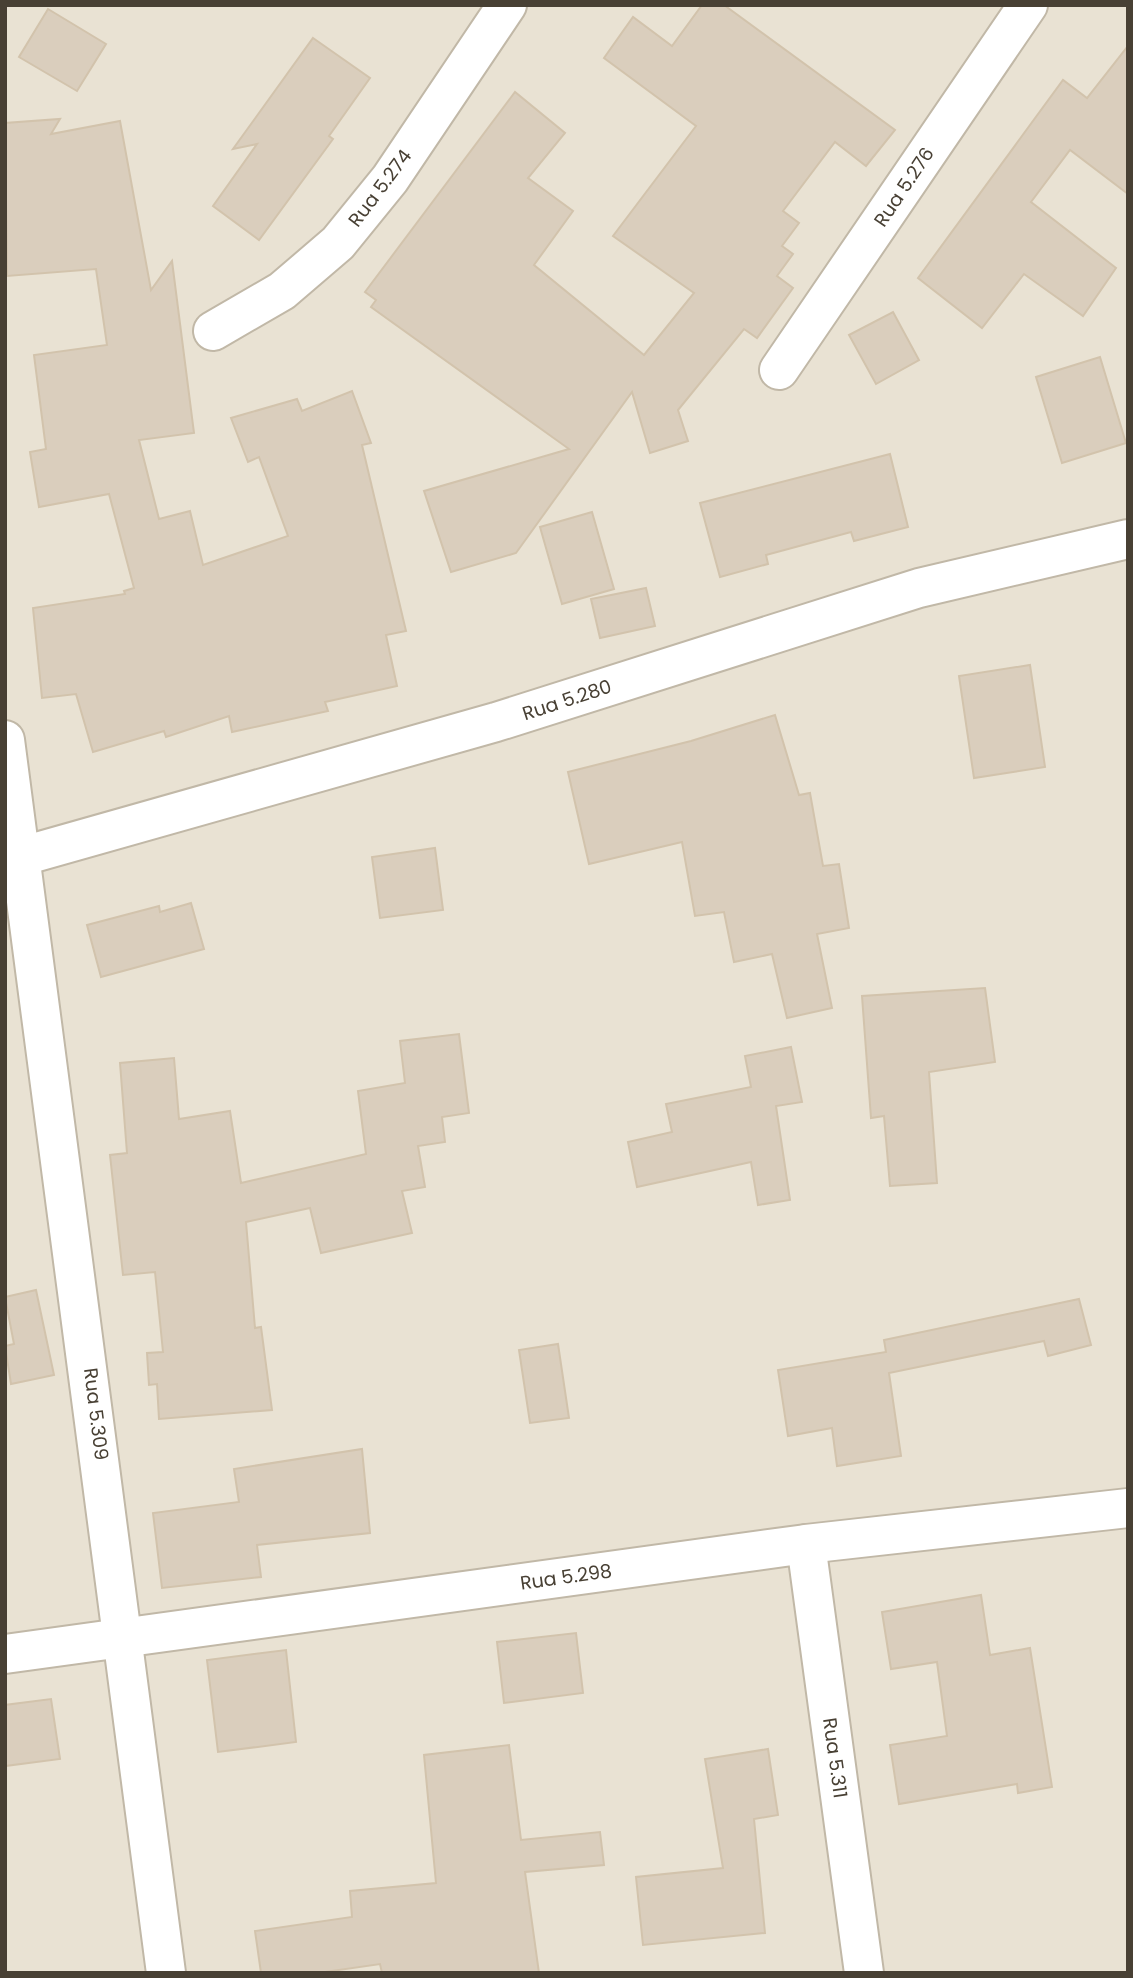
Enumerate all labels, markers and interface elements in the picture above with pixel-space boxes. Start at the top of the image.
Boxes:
street label: Rua 5.276 [867,142,941,232]
street label: Rua 5.274 [342,144,418,232]
street label: Rua 5.280 [519,673,615,727]
street label: Rua 5.309 [77,1366,115,1462]
street label: Rua 5.298 [518,1557,614,1597]
street label: Rua 5.311 [816,1716,854,1800]

